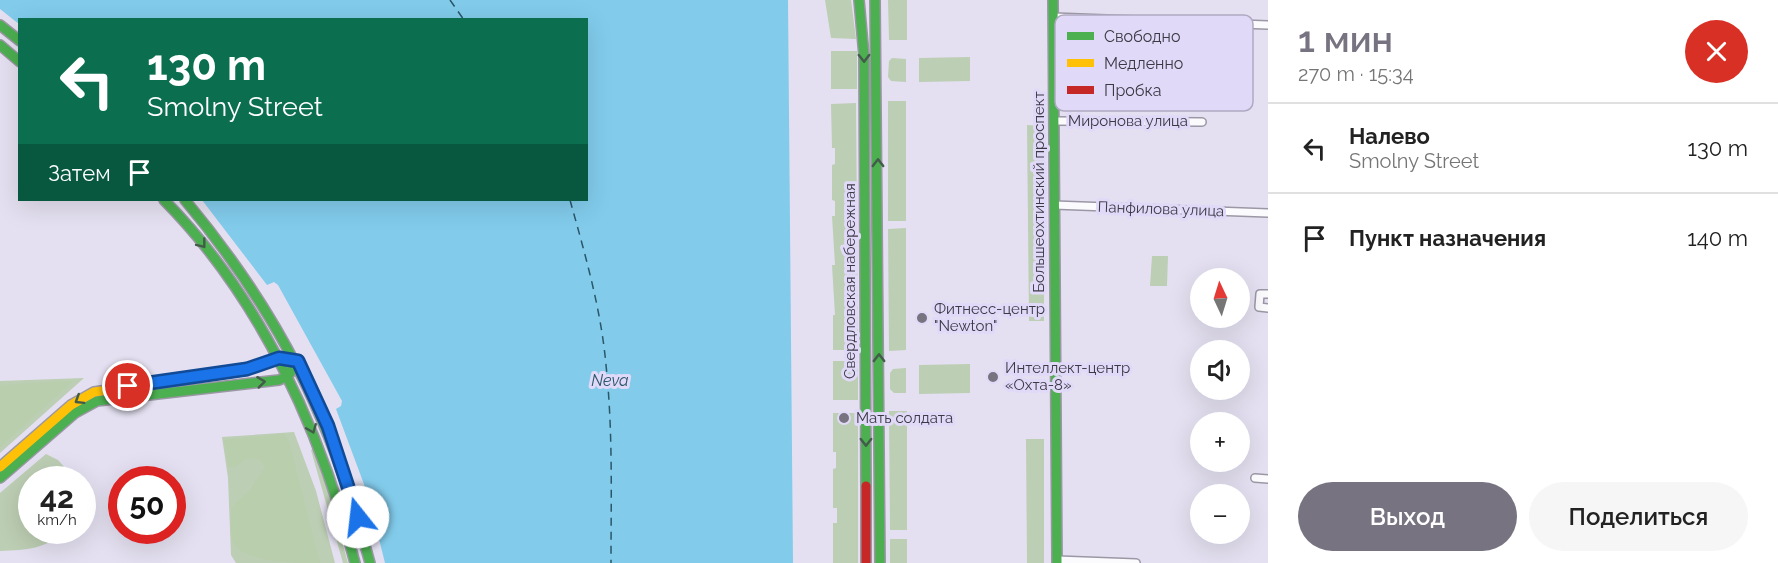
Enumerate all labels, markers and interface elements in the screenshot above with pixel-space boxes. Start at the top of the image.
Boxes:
legend [1055,15,1253,111]
text: 1 мин [1298,18,1393,60]
button: close [1685,20,1748,83]
text: Свободно [1104,27,1180,46]
text: 130 m [147,41,266,90]
icon: left [48,42,126,120]
one-way arrow [858,54,870,63]
text: Медленно [1104,54,1183,73]
text: 270 m · 15:34 [1298,62,1414,86]
text: Пробка [1104,81,1162,100]
text: Smolny Street [147,91,323,122]
street label: Большеохтинский проспект [1030,91,1048,293]
street label: Миронова улица [1068,112,1188,130]
text: Налево [1349,123,1430,149]
icon: left [1298,132,1331,165]
text: 130 m [1688,135,1748,161]
text: Smolny Street [1349,149,1479,173]
icon: arrive [123,156,156,189]
one-way arrow [872,158,884,167]
text: Затем [48,160,111,186]
street label: Свердловская набережная [841,183,859,379]
street label: Панфилова улица [1097,198,1225,220]
icon: arrive [1298,222,1331,255]
text: Пункт назначения [1349,225,1546,251]
text: 140 m [1687,225,1748,251]
one-way arrow [194,237,205,248]
north arrow [1190,268,1250,328]
map controls [1190,268,1250,544]
place label: Фитнесс-центр "Newton" [934,300,1045,335]
marker: Фитнесс-центр "Newton" [915,311,929,325]
button: sound [1190,340,1250,400]
one-way arrow [873,353,885,362]
place label: Интеллект-центр «Охта-8» [1005,359,1130,394]
pin [102,360,153,411]
icon: arrive [111,369,144,402]
marker: Интеллект-центр «Охта-8» [986,370,1000,384]
water label: Neva [591,371,629,390]
one-way arrow [256,376,265,389]
one-way arrow [75,393,86,404]
place label: Мать солдата [856,409,953,427]
marker: Мать солдата [837,411,851,425]
button: + [1190,412,1250,472]
one-way arrow [305,423,317,434]
one-way arrow [860,438,872,447]
speed limit sign: 50 [108,466,186,544]
text: 42 [40,480,74,515]
button: Выход [1298,482,1517,551]
button: Поделиться [1529,482,1748,551]
button: − [1190,484,1250,544]
position arrow [326,485,390,549]
text: km/h [37,511,77,529]

